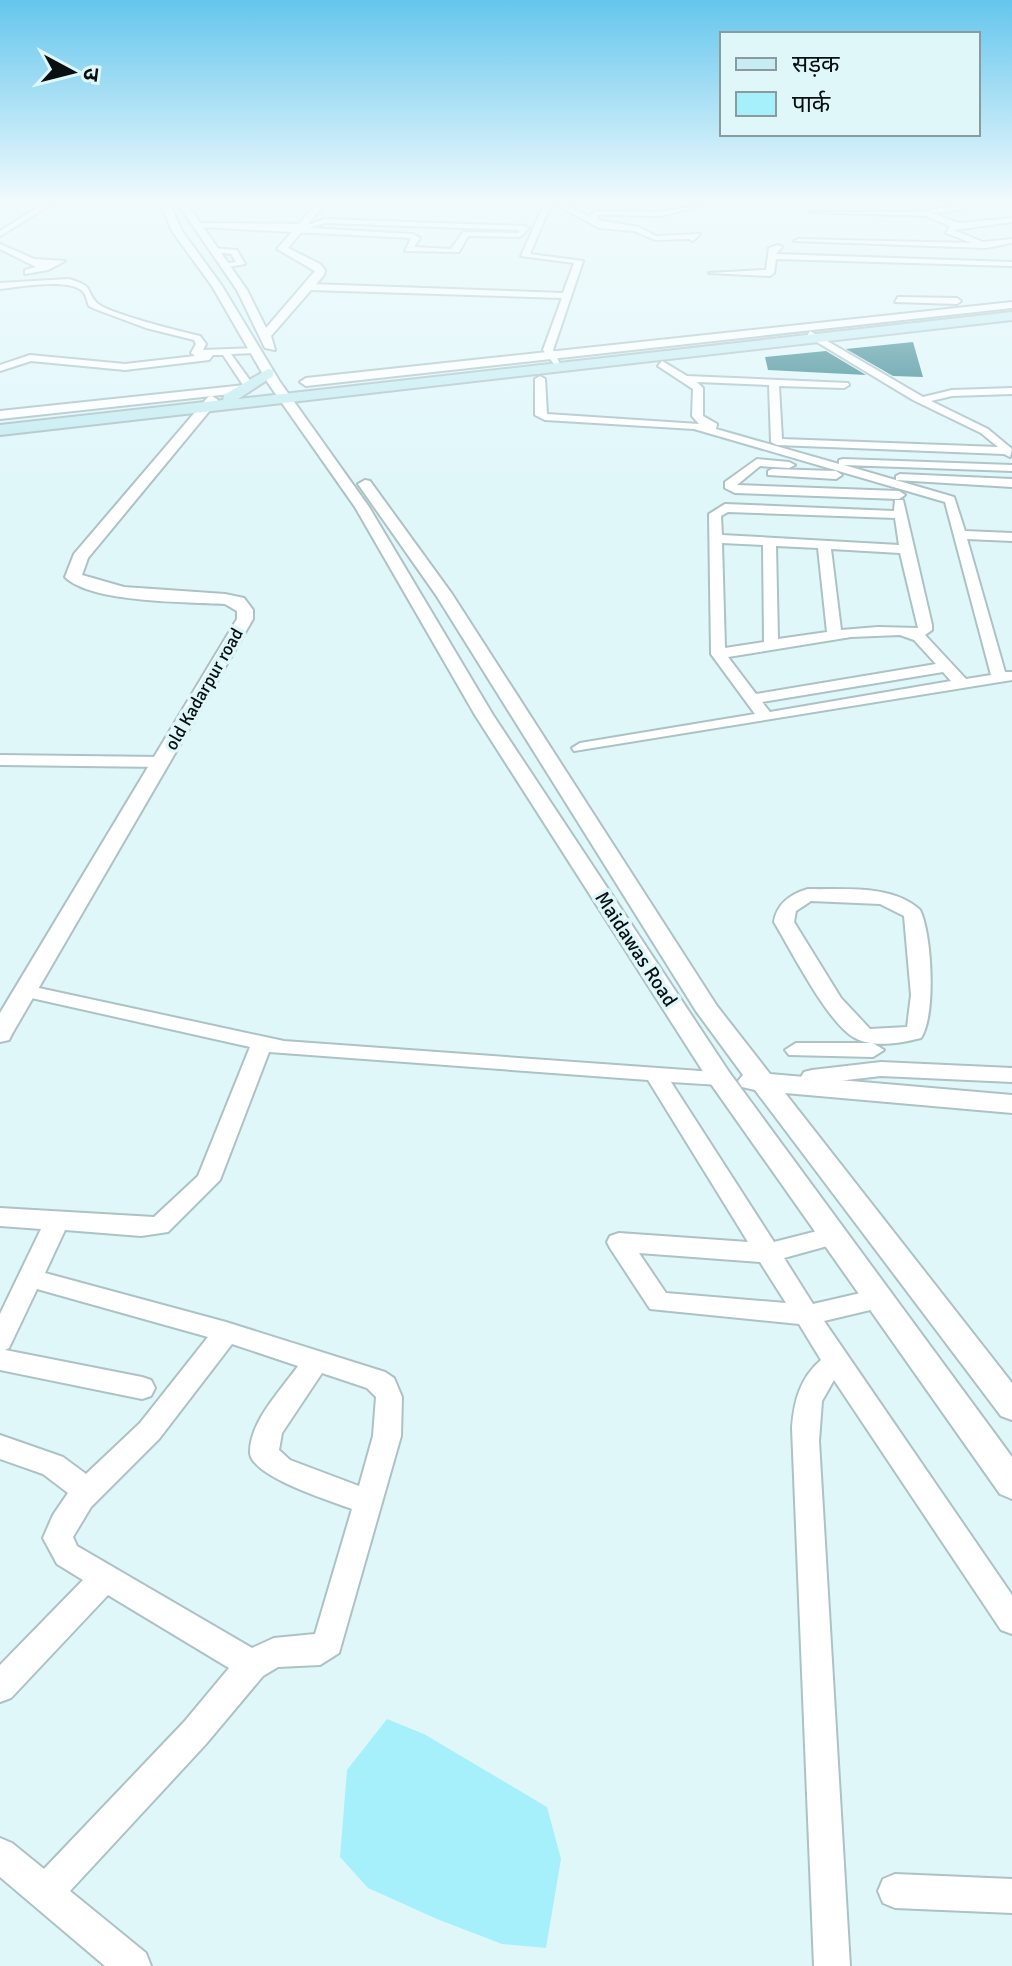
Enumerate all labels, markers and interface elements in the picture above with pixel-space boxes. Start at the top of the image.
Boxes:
north arrow [32,32,112,112]
legend [720,32,980,136]
text: सड़क [792,49,840,79]
text: उ [77,66,106,84]
text: पार्क [792,89,831,119]
street label: old Kadarpur road [160,624,248,754]
street label: Maidawas Road [589,887,683,1011]

